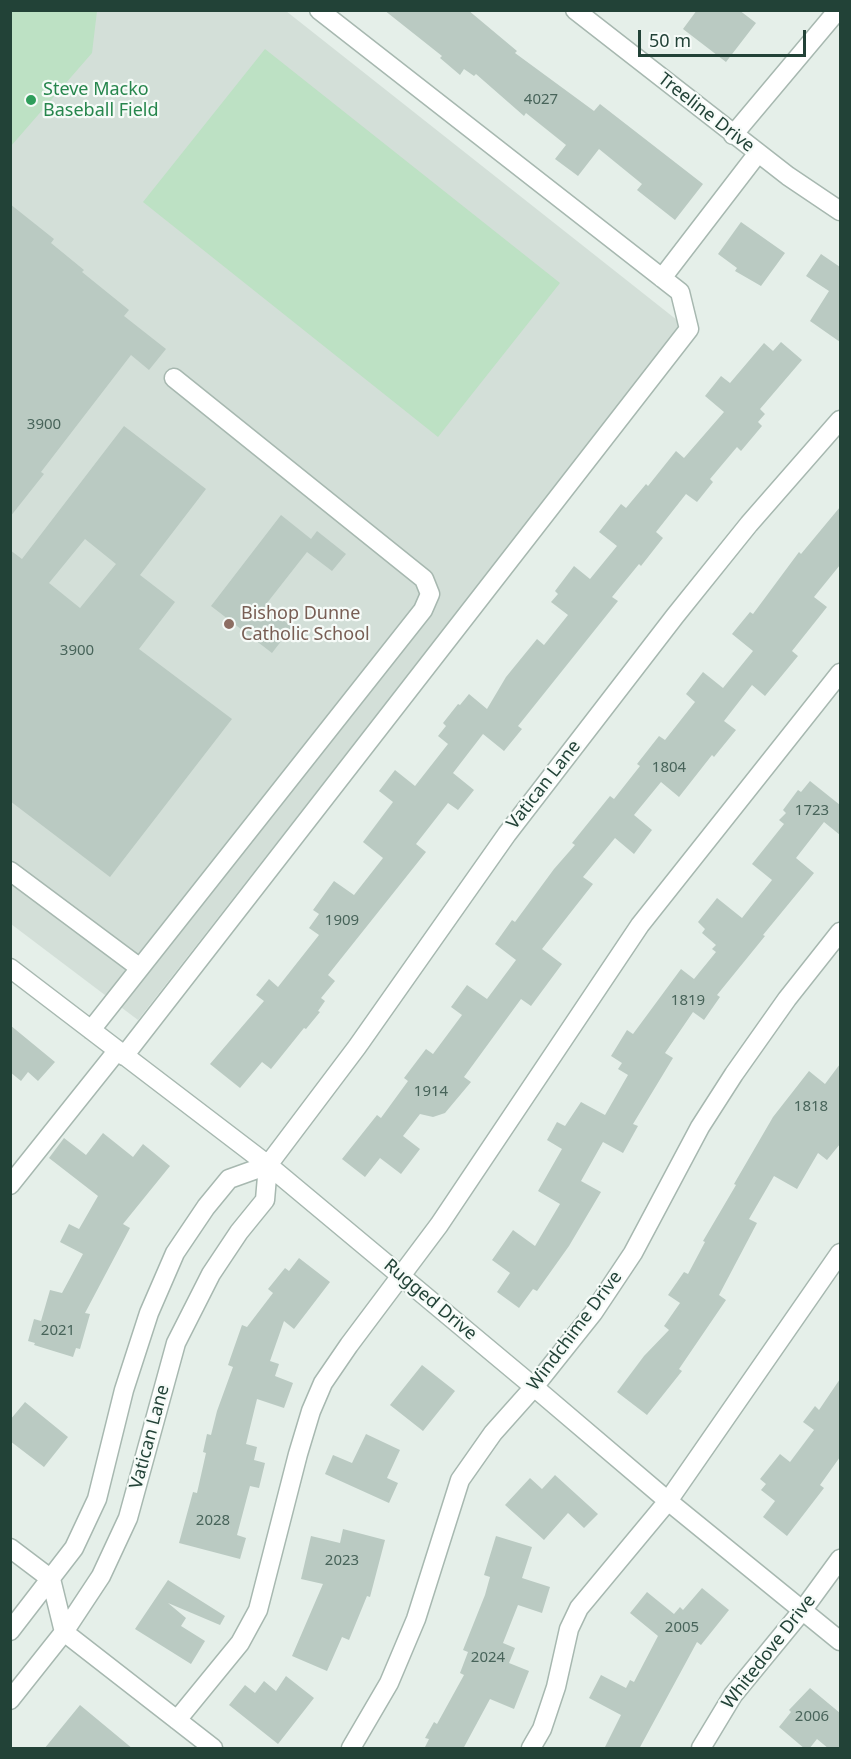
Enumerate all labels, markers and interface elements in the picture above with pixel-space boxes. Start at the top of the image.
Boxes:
scale bar [641,18,809,56]
text: 50 m [649,28,691,52]
street label: Treeline Drive [654,69,758,157]
place label: Steve Macko Baseball Field [43,79,159,122]
house number: 4027 [524,91,558,109]
marker: Steve Macko Baseball Field [24,93,38,107]
house number: 3900 [27,416,61,434]
place label: Bishop Dunne Catholic School [241,603,370,646]
marker: Bishop Dunne Catholic School [222,617,236,631]
house number: 3900 [60,642,94,660]
street label: Vatican Lane [503,736,585,834]
house number: 1804 [652,759,686,777]
house number: 1723 [795,802,829,820]
house number: 1909 [325,912,359,930]
house number: 1819 [671,992,705,1010]
house number: 1914 [414,1083,448,1101]
house number: 1818 [794,1098,828,1116]
street label: Rugged Drive [379,1255,481,1345]
street label: Windchime Drive [523,1267,627,1395]
house number: 2021 [41,1322,75,1340]
street label: Vatican Lane [126,1383,174,1491]
house number: 2028 [196,1512,230,1530]
house number: 2023 [325,1552,359,1570]
street label: Whitedove Drive [718,1590,820,1714]
house number: 2005 [665,1619,699,1637]
house number: 2024 [471,1649,505,1667]
house number: 2006 [795,1708,829,1726]

